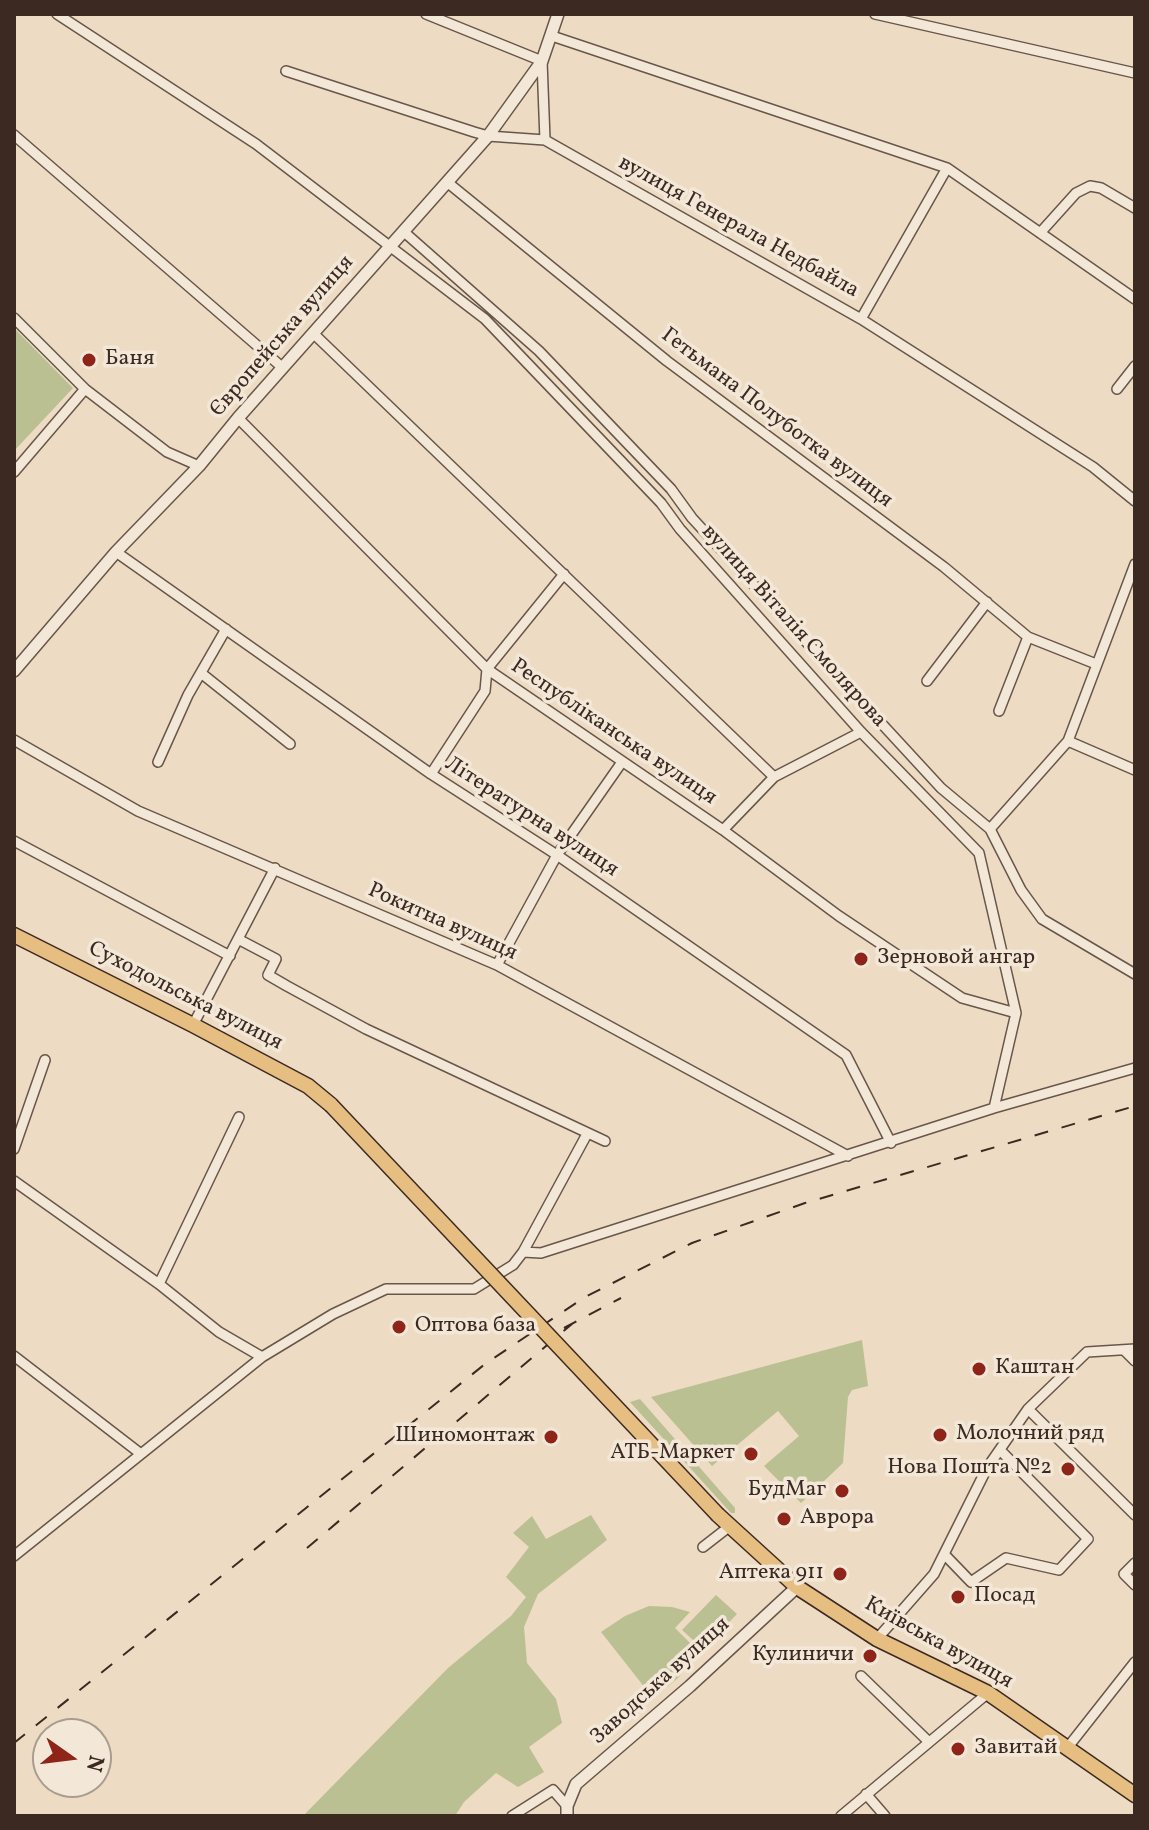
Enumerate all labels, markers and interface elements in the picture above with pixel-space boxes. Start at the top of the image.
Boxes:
street label: вулиця Генерала Недбайла [613,151,863,305]
street label: Європейська вулиця [206,251,360,423]
street label: Гетьмана Полуботка вулиця [655,323,897,515]
place label: Баня [105,347,154,373]
marker: Баня [80,351,98,369]
street label: вулиця Віталія Смолярова [695,520,891,734]
street label: Республіканська вулиця [505,654,721,812]
street label: Літературна вулиця [439,752,623,884]
street label: Рокитна вулиця [363,878,521,968]
street label: Суходольська вулиця [83,937,287,1057]
place label: Зерновой ангар [877,946,1035,972]
marker: Зерновой ангар [852,950,870,968]
place label: Оптова база [415,1314,536,1340]
marker: Оптова база [390,1318,408,1336]
place label: Каштан [995,1356,1074,1382]
marker: Каштан [970,1360,988,1378]
place label: Молочний ряд [956,1422,1104,1448]
place label: Шиномонтаж [395,1424,535,1450]
marker: Молочний ряд [931,1426,949,1444]
marker: Шиномонтаж [542,1428,560,1446]
place label: АТБ-Маркет [610,1441,735,1467]
marker: АТБ-Маркет [742,1445,760,1463]
place label: Нова Пошта №2 [887,1456,1052,1482]
marker: Нова Пошта №2 [1059,1460,1077,1478]
place label: БудМаг [748,1478,826,1504]
marker: БудМаг [833,1482,851,1500]
place label: Аврора [800,1506,875,1532]
marker: Аврора [775,1510,793,1528]
place label: Аптека 911 [719,1561,824,1587]
marker: Аптека 911 [831,1565,849,1583]
place label: Посад [974,1584,1035,1610]
marker: Посад [949,1588,967,1606]
street label: Київська вулиця [859,1592,1017,1696]
street label: Заводська вулиця [586,1612,736,1752]
place label: Кулиничи [752,1643,854,1669]
marker: Кулиничи [861,1647,879,1665]
north arrow [32,1718,112,1798]
place label: Завитай [974,1736,1057,1762]
marker: Завитай [949,1740,967,1758]
text: N [77,1752,111,1775]

